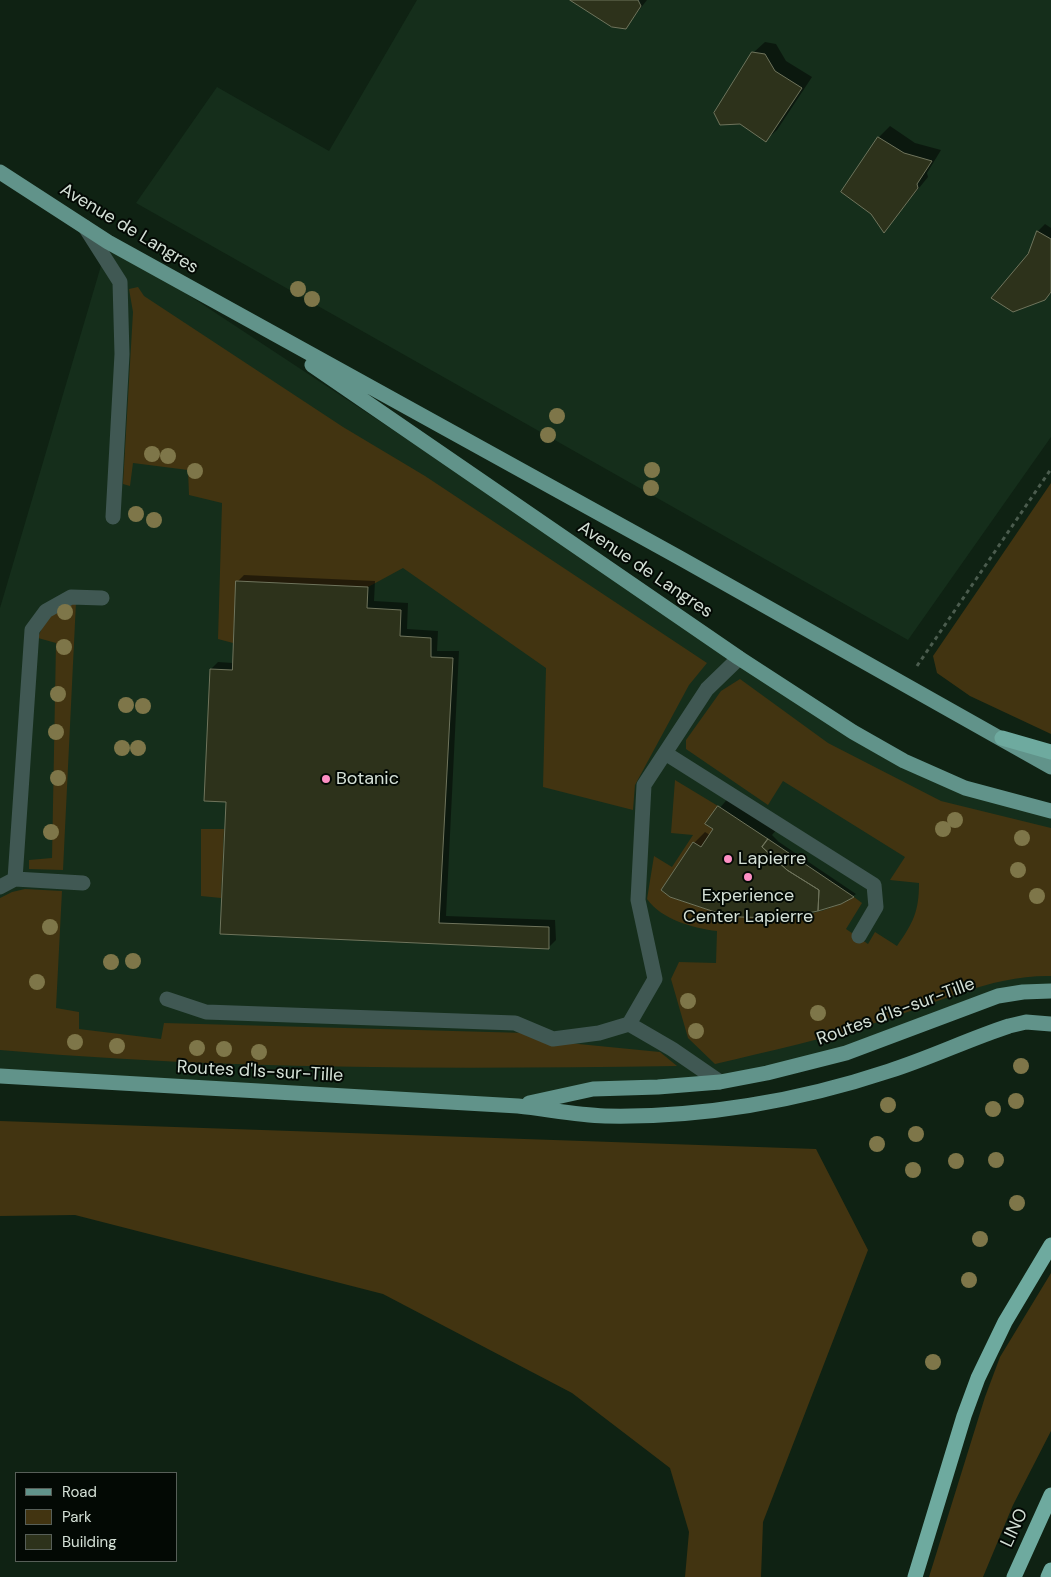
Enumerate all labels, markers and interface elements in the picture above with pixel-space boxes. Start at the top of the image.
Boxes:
street label: Avenue de Langres [56,179,202,279]
street label: Avenue de Langres [574,517,716,623]
place label: Botanic [336,768,399,790]
marker: Botanic [320,773,332,785]
place label: Lapierre [738,848,806,870]
marker: Lapierre [722,853,734,865]
marker: Experience Center Lapierre [742,871,754,883]
place label: Experience Center Lapierre [683,885,813,928]
street label: Routes d'Is-sur-Tille [814,973,978,1051]
street label: Routes d'Is-sur-Tille [176,1057,344,1087]
legend [15,1472,178,1562]
text: Road [62,1482,97,1502]
street label: LINO [997,1505,1033,1551]
text: Park [62,1507,92,1527]
text: Building [62,1532,117,1552]

